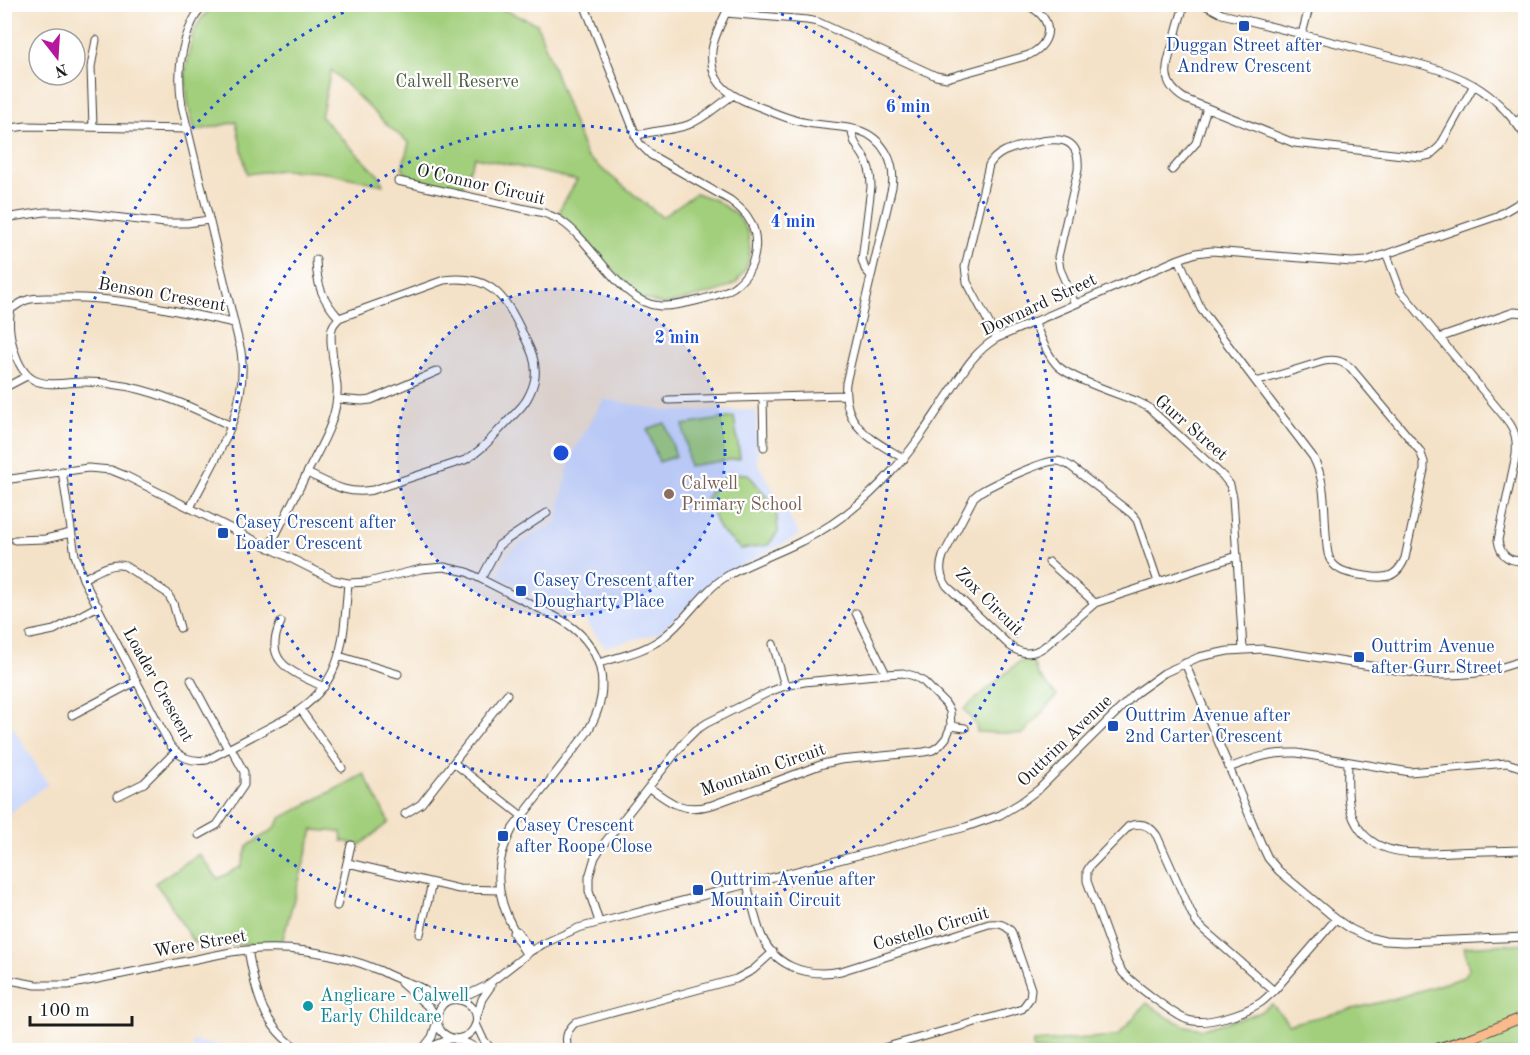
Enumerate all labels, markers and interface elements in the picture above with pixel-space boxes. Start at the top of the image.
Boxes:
marker: Duggan Street after Andrew Crescent [1237,19,1251,33]
north arrow [27,27,87,87]
place label: Duggan Street after Andrew Crescent [1166,37,1323,76]
text: N [52,60,69,79]
park label: Calwell Reserve [395,73,519,91]
text: 6 min [885,98,931,116]
street label: O'Connor Circuit [415,161,547,209]
text: 4 min [770,213,816,231]
street label: Downard Street [979,270,1099,340]
street label: Benson Crescent [97,275,227,315]
text: 2 min [654,329,700,347]
street label: Gurr Street [1151,392,1231,464]
centre of rings [551,443,571,463]
place label: Calwell Primary School [681,475,802,514]
marker: Calwell Primary School [662,487,676,501]
place label: Casey Crescent after Loader Crescent [235,514,397,553]
marker: Casey Crescent after Loader Crescent [216,526,230,540]
street label: Zox Circuit [952,565,1026,639]
place label: Casey Crescent after Dougharty Place [533,572,695,611]
marker: Casey Crescent after Dougharty Place [514,584,528,598]
street label: Loader Crescent [119,625,197,745]
place label: Outtrim Avenue after Gurr Street [1371,638,1503,677]
marker: Outtrim Avenue after Gurr Street [1352,650,1366,664]
street label: Outtrim Avenue [1014,692,1116,790]
place label: Outtrim Avenue after 2nd Carter Crescent [1125,707,1291,746]
marker: Outtrim Avenue after 2nd Carter Crescent [1106,719,1120,733]
street label: Mountain Circuit [698,740,828,800]
place label: Casey Crescent after Roope Close [515,817,652,856]
marker: Casey Crescent after Roope Close [496,829,510,843]
place label: Outtrim Avenue after Mountain Circuit [710,871,876,910]
marker: Outtrim Avenue after Mountain Circuit [691,883,705,897]
street label: Costello Circuit [871,904,991,954]
street label: Were Street [152,927,248,961]
place label: Anglicare - Calwell Early Childcare [320,987,469,1026]
scale bar [30,989,132,1027]
marker: Anglicare - Calwell Early Childcare [301,999,315,1013]
text: 100 m [39,1002,90,1020]

